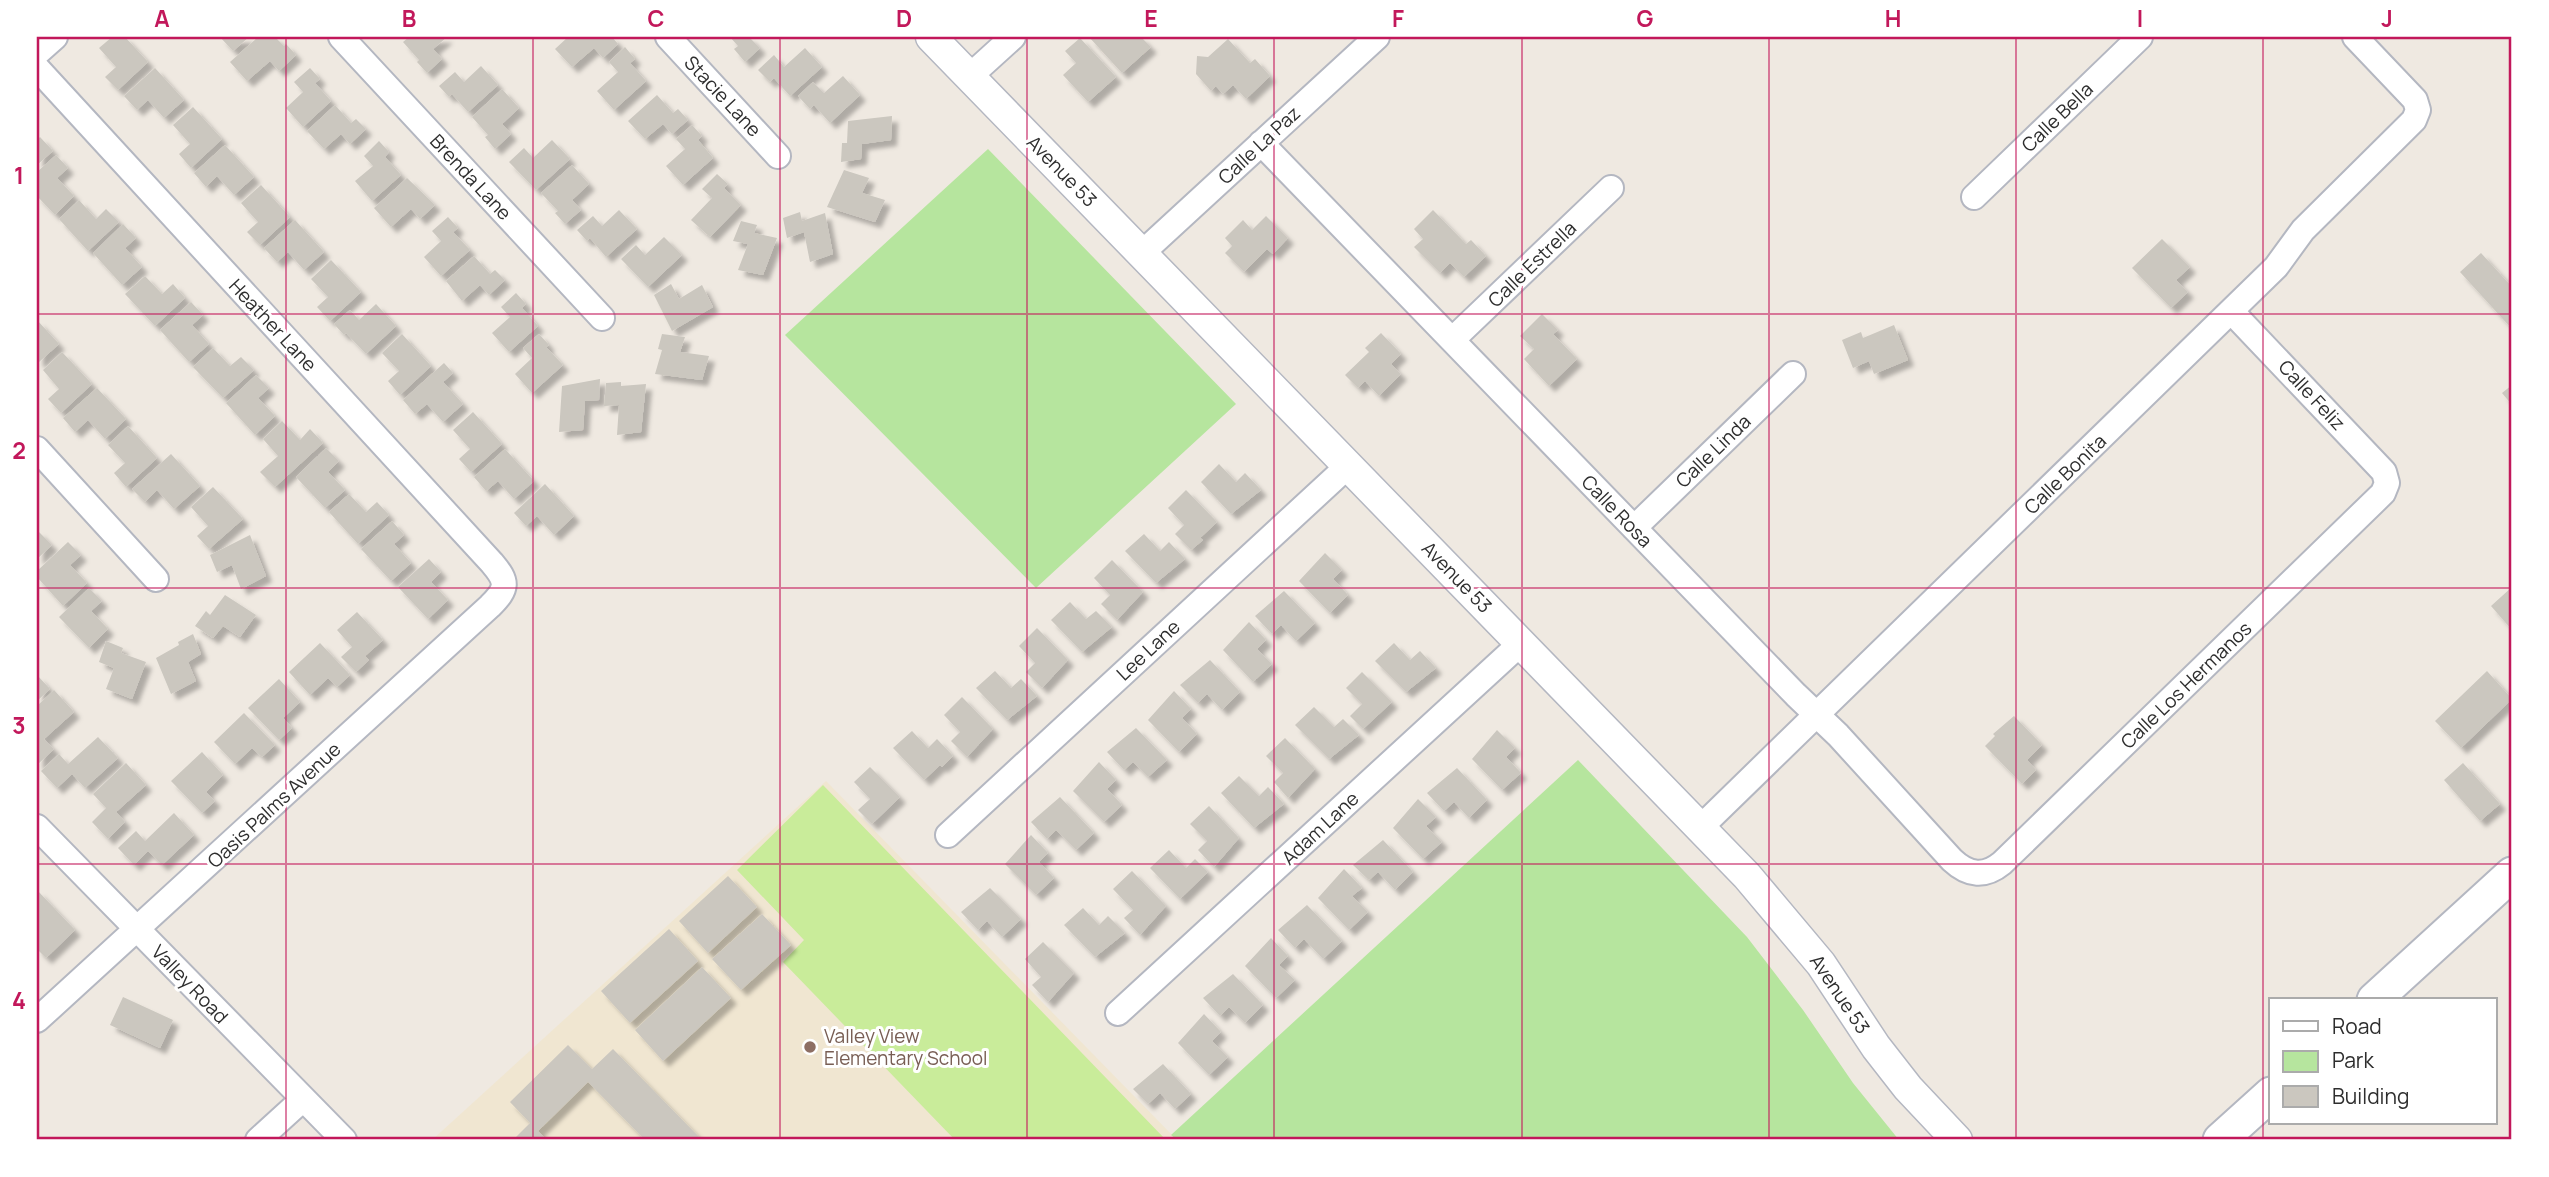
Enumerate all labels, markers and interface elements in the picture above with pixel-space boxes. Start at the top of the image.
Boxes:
text: A [154,2,170,34]
text: B [402,2,416,34]
text: C [648,2,665,34]
text: D [896,2,912,34]
text: E [1144,2,1158,34]
text: F [1392,2,1404,34]
text: G [1637,2,1654,34]
text: H [1885,2,1901,34]
text: I [2137,2,2143,34]
text: J [2381,2,2393,34]
street label: Stacie Lane [679,50,767,142]
street label: Calle Bella [2016,76,2098,158]
street label: Calle La Paz [1212,100,1306,190]
street label: Brenda Lane [424,128,518,226]
street label: Avenue 53 [1021,129,1103,213]
text: 1 [14,159,24,191]
street label: Calle Estrella [1482,215,1582,313]
street label: Heather Lane [223,273,323,377]
street label: Calle Feliz [2273,354,2351,436]
street label: Calle Linda [1670,409,1756,493]
street label: Calle Bonita [2018,428,2112,520]
text: 2 [12,434,26,466]
street label: Calle Rosa [1576,469,1658,553]
street label: Avenue 53 [1416,535,1498,619]
street label: Lee Lane [1111,614,1185,686]
street label: Calle Los Hermanos [2115,616,2257,754]
text: 3 [12,709,26,741]
street label: Oasis Palms Avenue [202,736,346,874]
street label: Adam Lane [1276,786,1364,870]
street label: Valley Road [146,939,234,1029]
street label: Avenue 53 [1804,949,1876,1039]
text: 4 [12,984,26,1016]
legend [2269,998,2496,1124]
text: Road [2332,1012,2382,1040]
place label: Valley View Elementary School [824,1023,987,1071]
marker: Valley View Elementary School [802,1039,818,1055]
text: Park [2332,1046,2374,1074]
text: Building [2332,1082,2409,1110]

